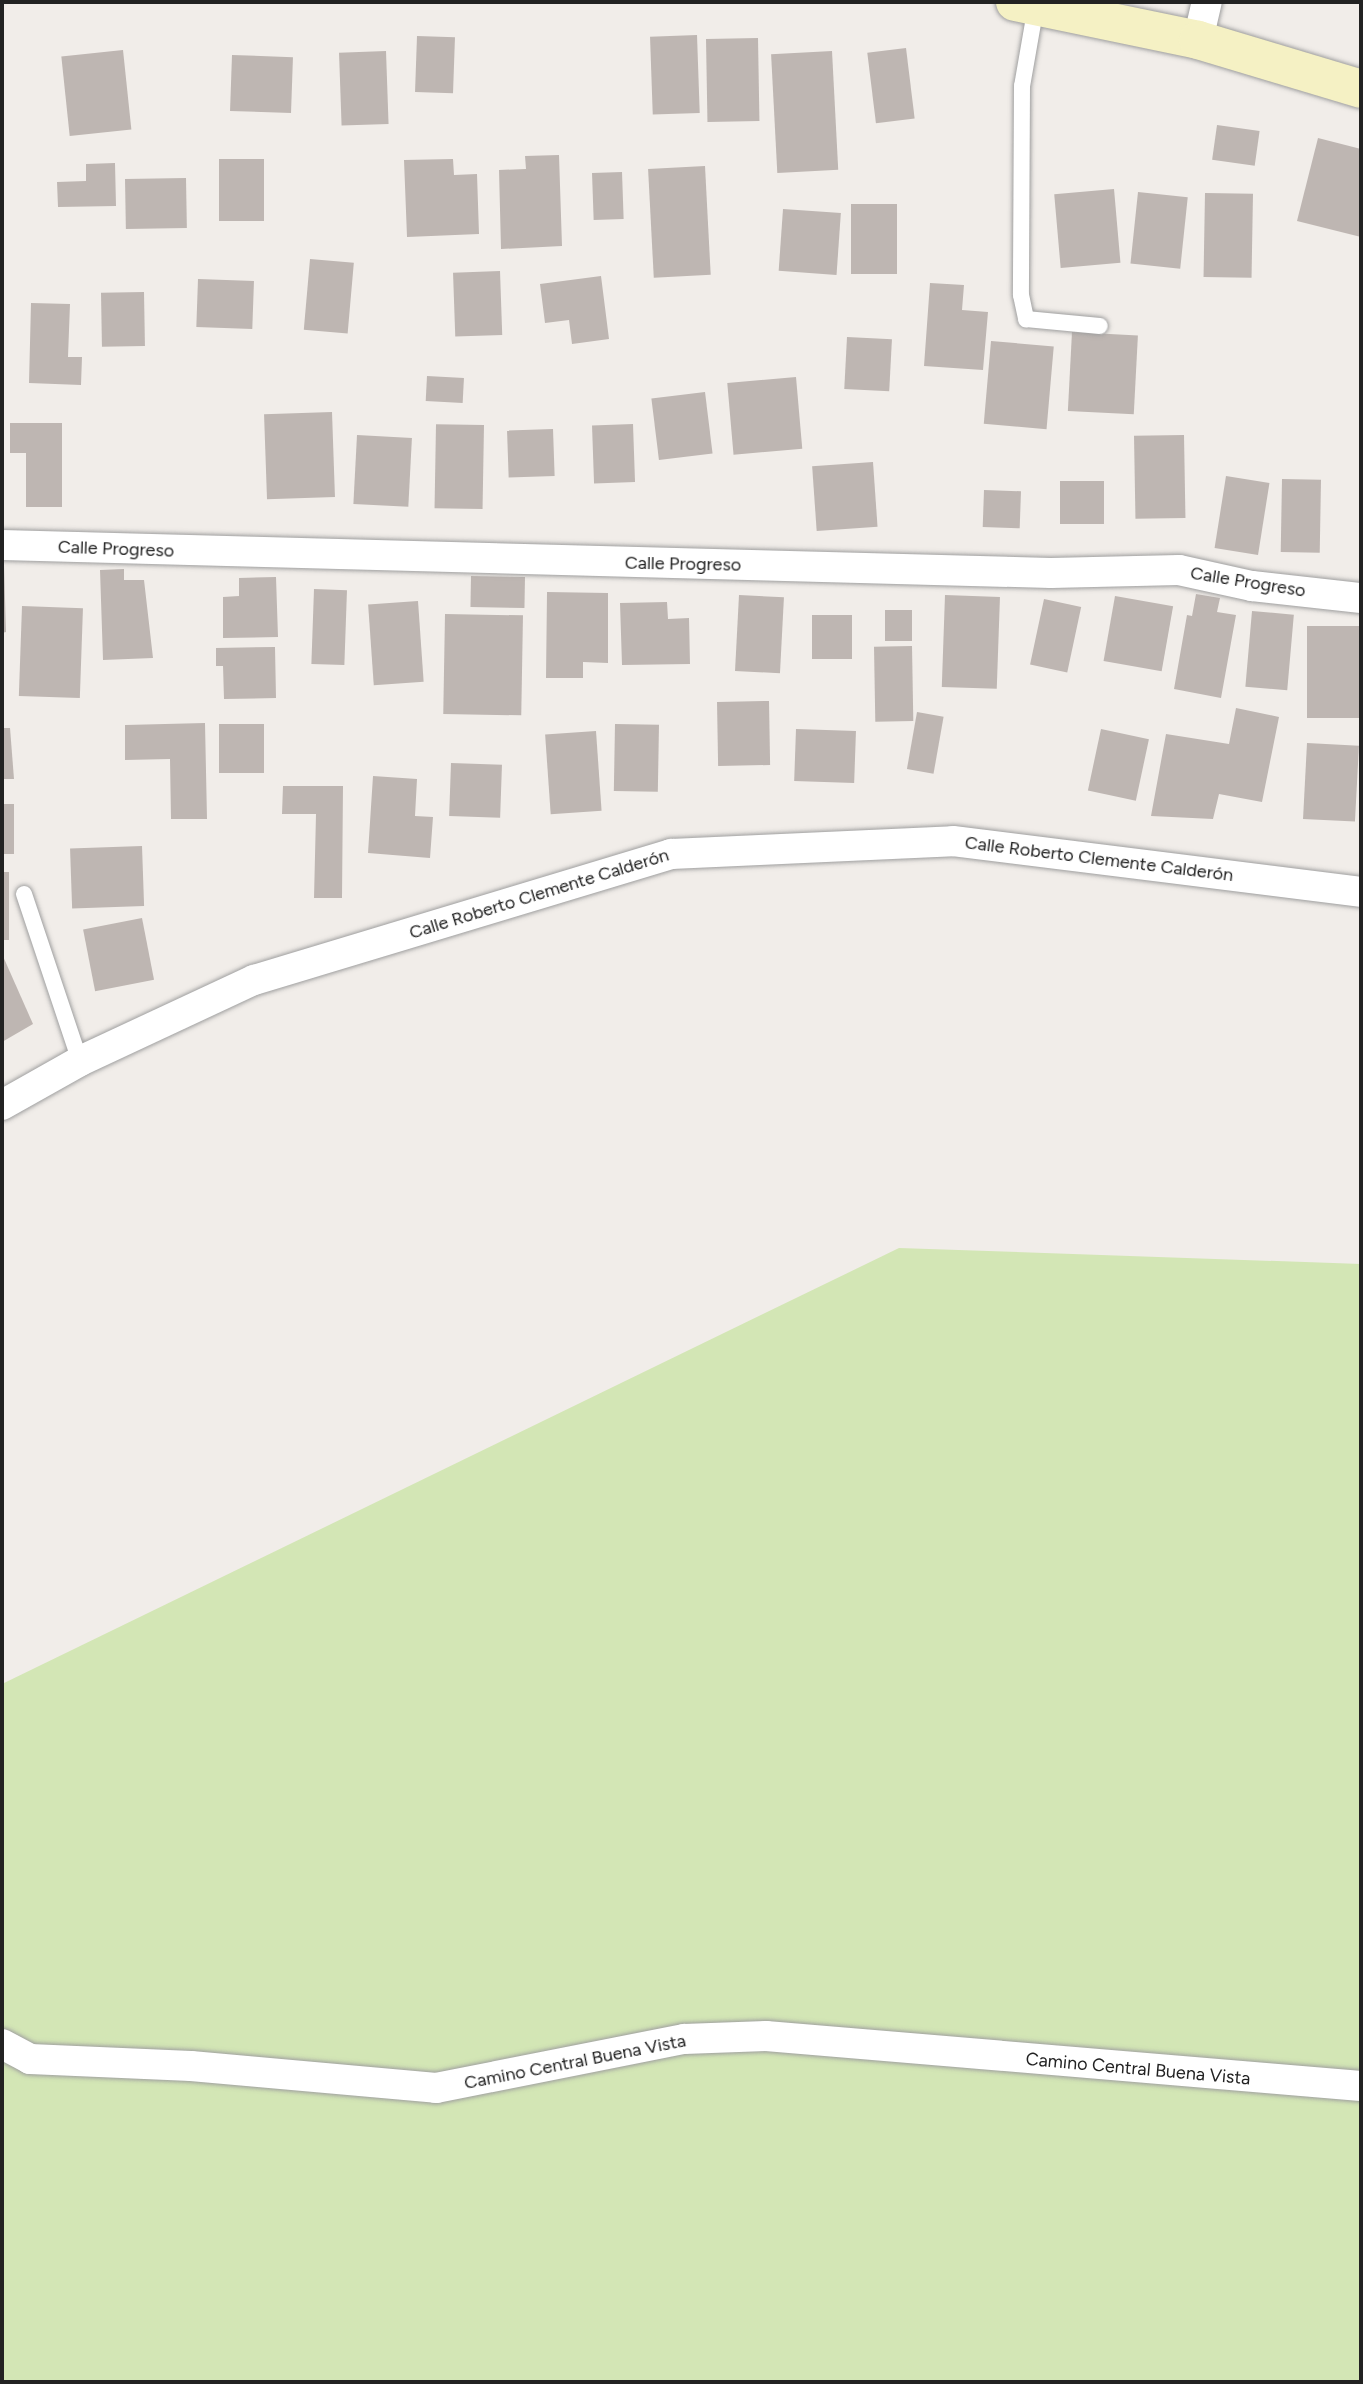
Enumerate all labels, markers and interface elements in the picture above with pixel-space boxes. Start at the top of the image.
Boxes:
street label: Calle Progreso [57,536,175,562]
street label: Calle Progreso [625,552,741,576]
street label: Calle Progreso [1189,562,1307,602]
street label: Calle Roberto Clemente Calderón [964,832,1234,886]
street label: Calle Roberto Clemente Calderón [407,844,671,944]
street label: Camino Central Buena Vista [462,2030,688,2094]
street label: Camino Central Buena Vista [1025,2048,1251,2090]

